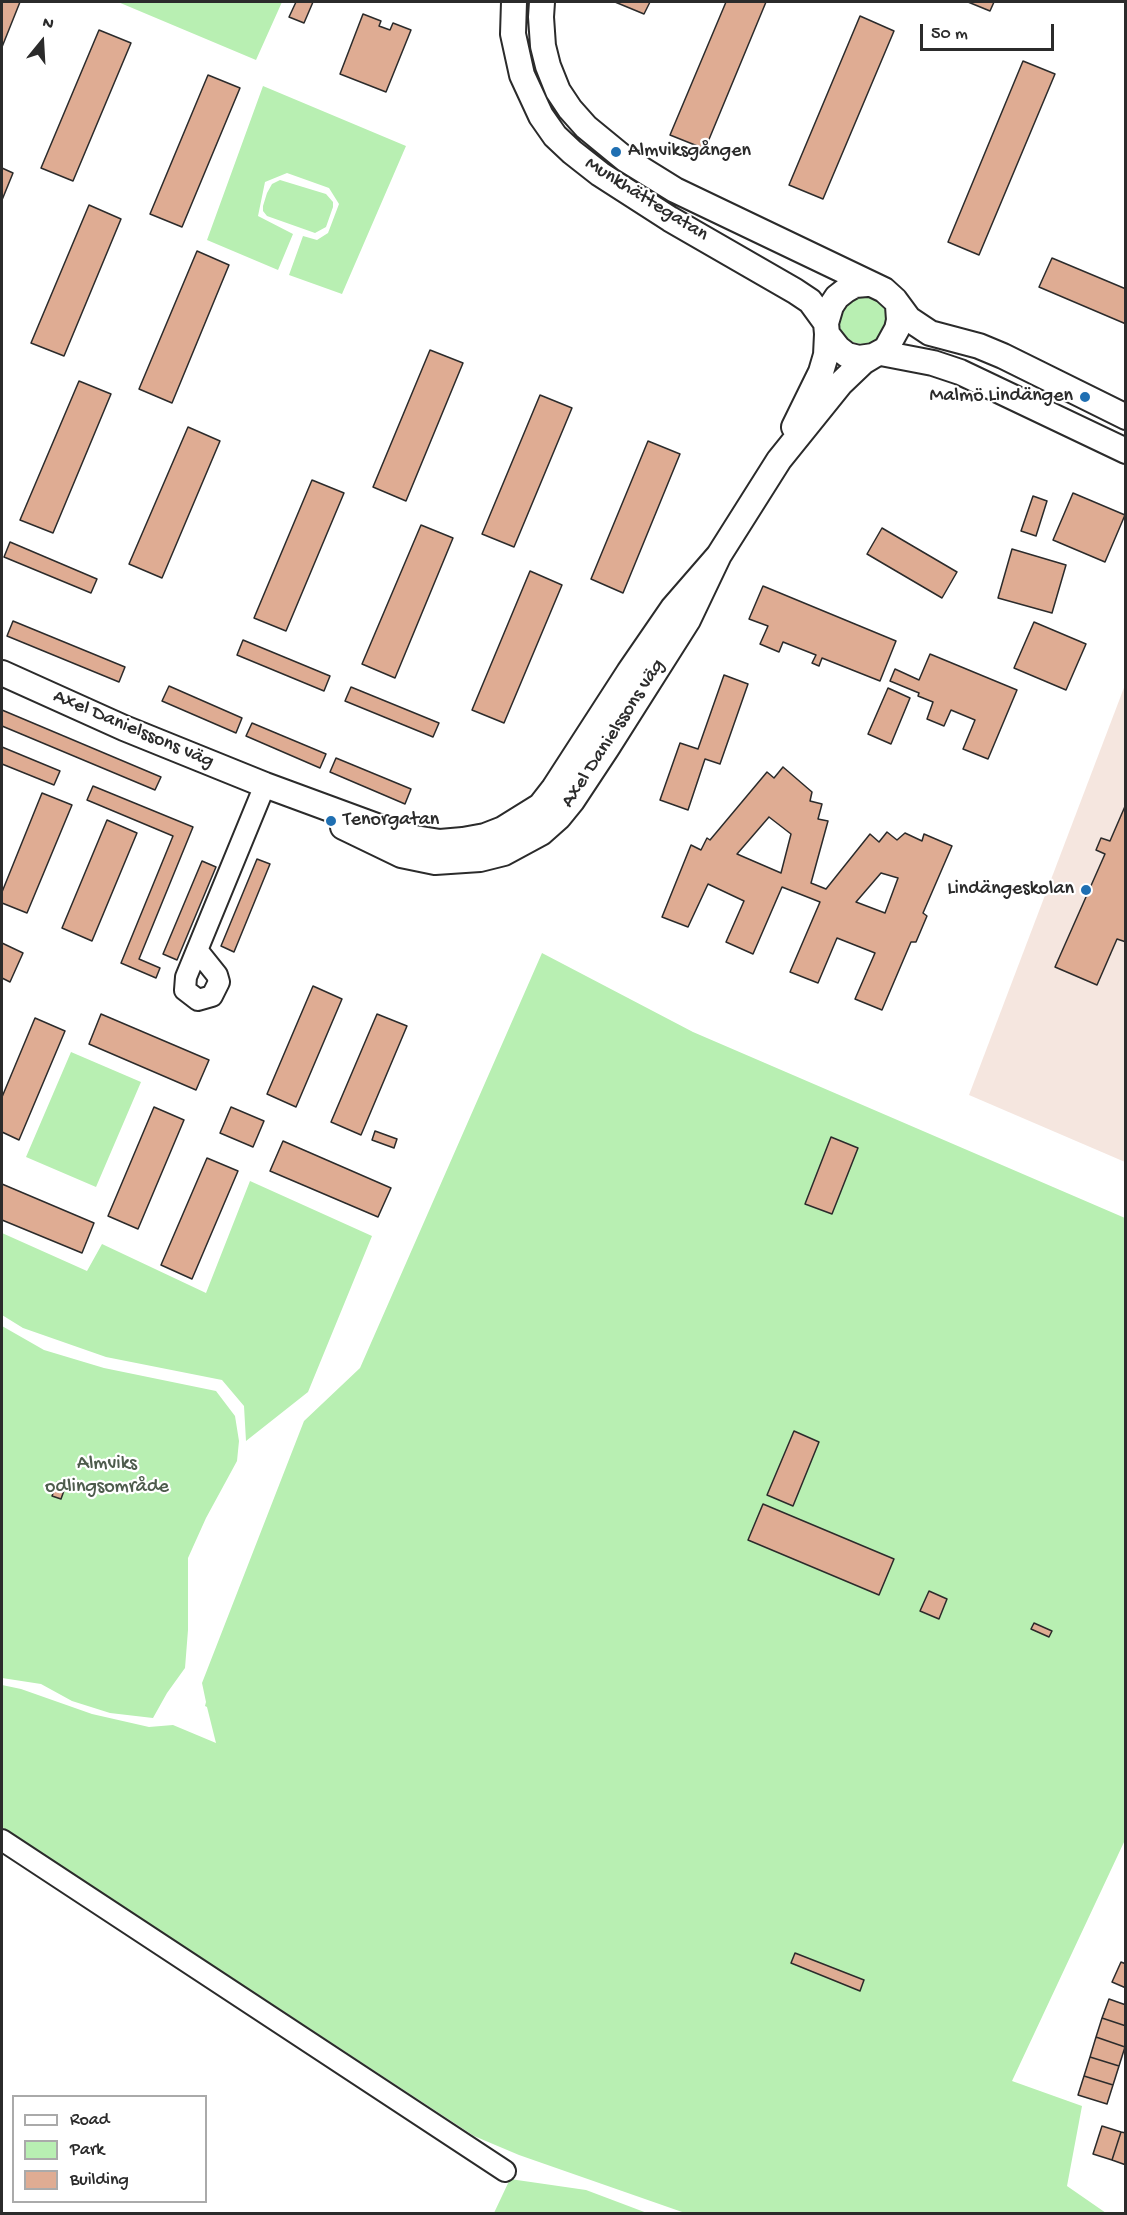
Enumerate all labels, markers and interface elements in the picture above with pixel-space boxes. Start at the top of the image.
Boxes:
north arrow [12,12,72,72]
scale bar [923,12,1056,50]
text: N [40,14,56,35]
text: 50 m [931,24,968,45]
place label: Almviksgången [628,140,751,164]
marker: Almviksgången [609,145,623,159]
street label: Munkhättegatan [580,152,712,248]
place label: Malmö Lindängen [930,385,1073,409]
marker: Malmö Lindängen [1078,390,1092,404]
street label: Axel Danielssons väg [557,655,671,813]
street label: Axel Danielssons väg [49,685,217,775]
place label: Tenorgatan [343,809,439,833]
marker: Tenorgatan [324,814,338,828]
place label: Lindängeskolan [947,878,1074,902]
marker: Lindängeskolan [1079,883,1093,897]
park label: Almviks odlingsområde [45,1453,169,1500]
legend [12,2095,207,2203]
text: Road [70,2110,109,2131]
text: Park [70,2140,104,2161]
text: Building [70,2170,129,2191]

